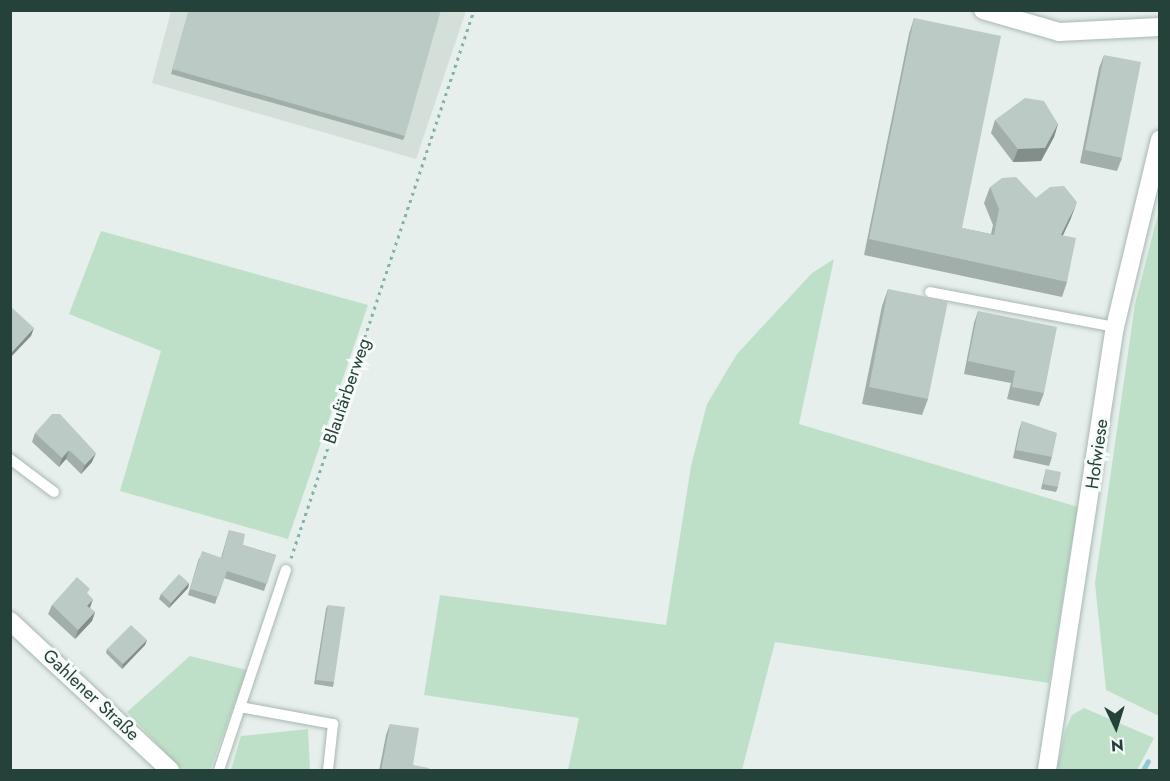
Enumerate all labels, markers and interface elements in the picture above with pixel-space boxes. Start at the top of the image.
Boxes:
street label: Blaufärberweg [319,335,375,447]
street label: Hofwiese [1081,418,1113,490]
street label: Gahlener Straße [38,645,144,745]
north arrow [1086,697,1146,757]
text: N [1110,734,1124,757]

